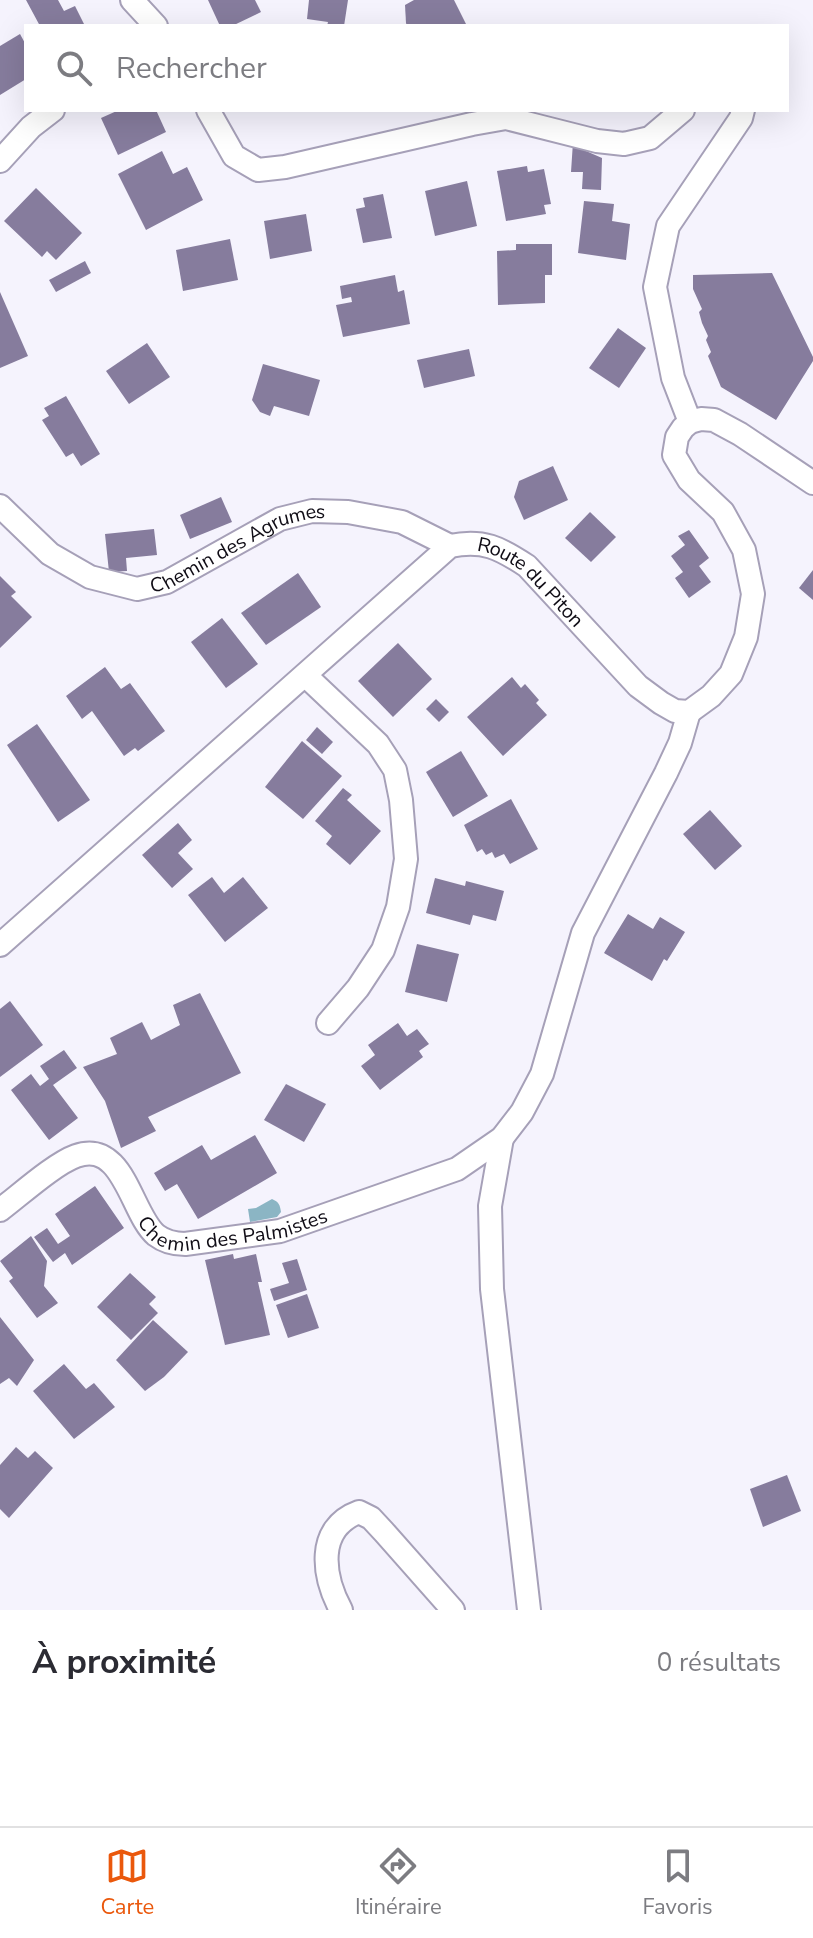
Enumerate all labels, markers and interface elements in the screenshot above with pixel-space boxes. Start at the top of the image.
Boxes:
search box [24,24,789,112]
icon: search [52,46,96,90]
text: Rechercher [116,48,267,89]
street label: Chemin des Agrumes [147,497,326,599]
street label: Route du Piton [475,530,590,633]
street label: Chemin des Palmistes [138,1196,336,1224]
text: Chemin des Palmistes [131,1202,331,1258]
text: À proximité [32,1639,216,1685]
text: 0 résultats [657,1645,781,1680]
tab: Carte [100,1844,154,1922]
tab: Itinéraire [355,1844,442,1922]
tab: Favoris [642,1844,713,1922]

